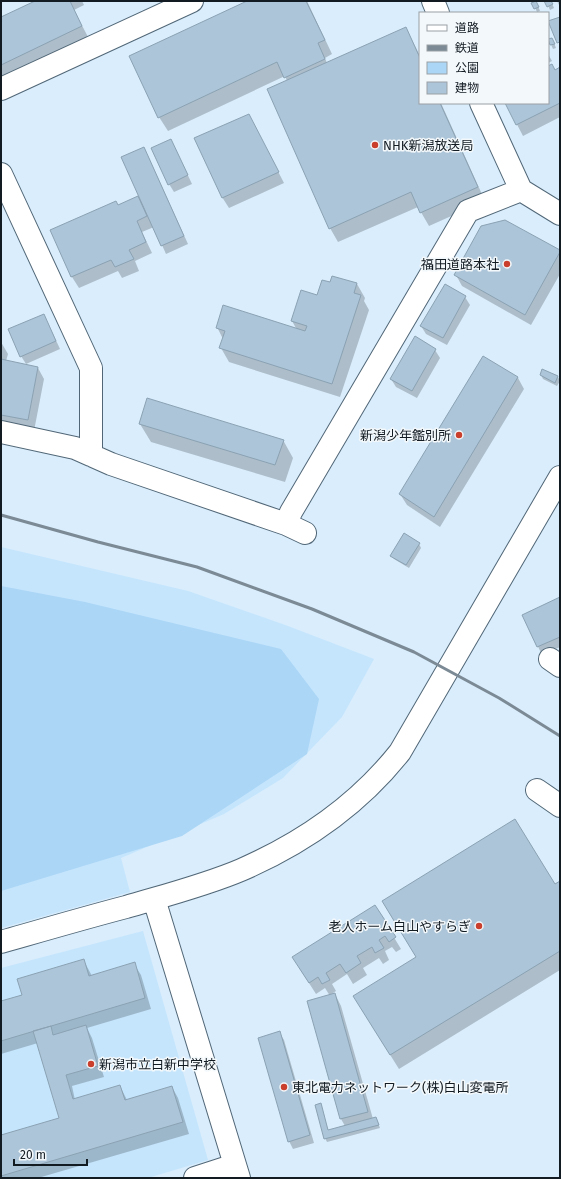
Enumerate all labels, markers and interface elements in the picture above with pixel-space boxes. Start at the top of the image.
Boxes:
legend [419,12,549,104]
text: 道路 [455,21,479,35]
text: 鉄道 [455,41,479,55]
text: 公園 [455,61,479,75]
text: 建物 [455,81,479,95]
place label: NHK新潟放送局 [383,138,473,153]
marker: NHK新潟放送局 [370,140,380,150]
place label: 福田道路本社 [421,257,499,272]
marker: 福田道路本社 [502,259,512,269]
place label: 新潟少年鑑別所 [360,428,451,443]
marker: 新潟少年鑑別所 [454,430,464,440]
place label: 老人ホーム白山やすらぎ [328,919,471,934]
marker: 老人ホーム白山やすらぎ [474,921,484,931]
place label: 新潟市立白新中学校 [99,1057,216,1072]
marker: 新潟市立白新中学校 [86,1059,96,1069]
place label: 東北電力ネットワーク(株)白山変電所 [292,1080,508,1095]
marker: 東北電力ネットワーク(株)白山変電所 [279,1082,289,1092]
scale bar [14,1141,87,1167]
text: 20 m [20,1148,46,1162]

